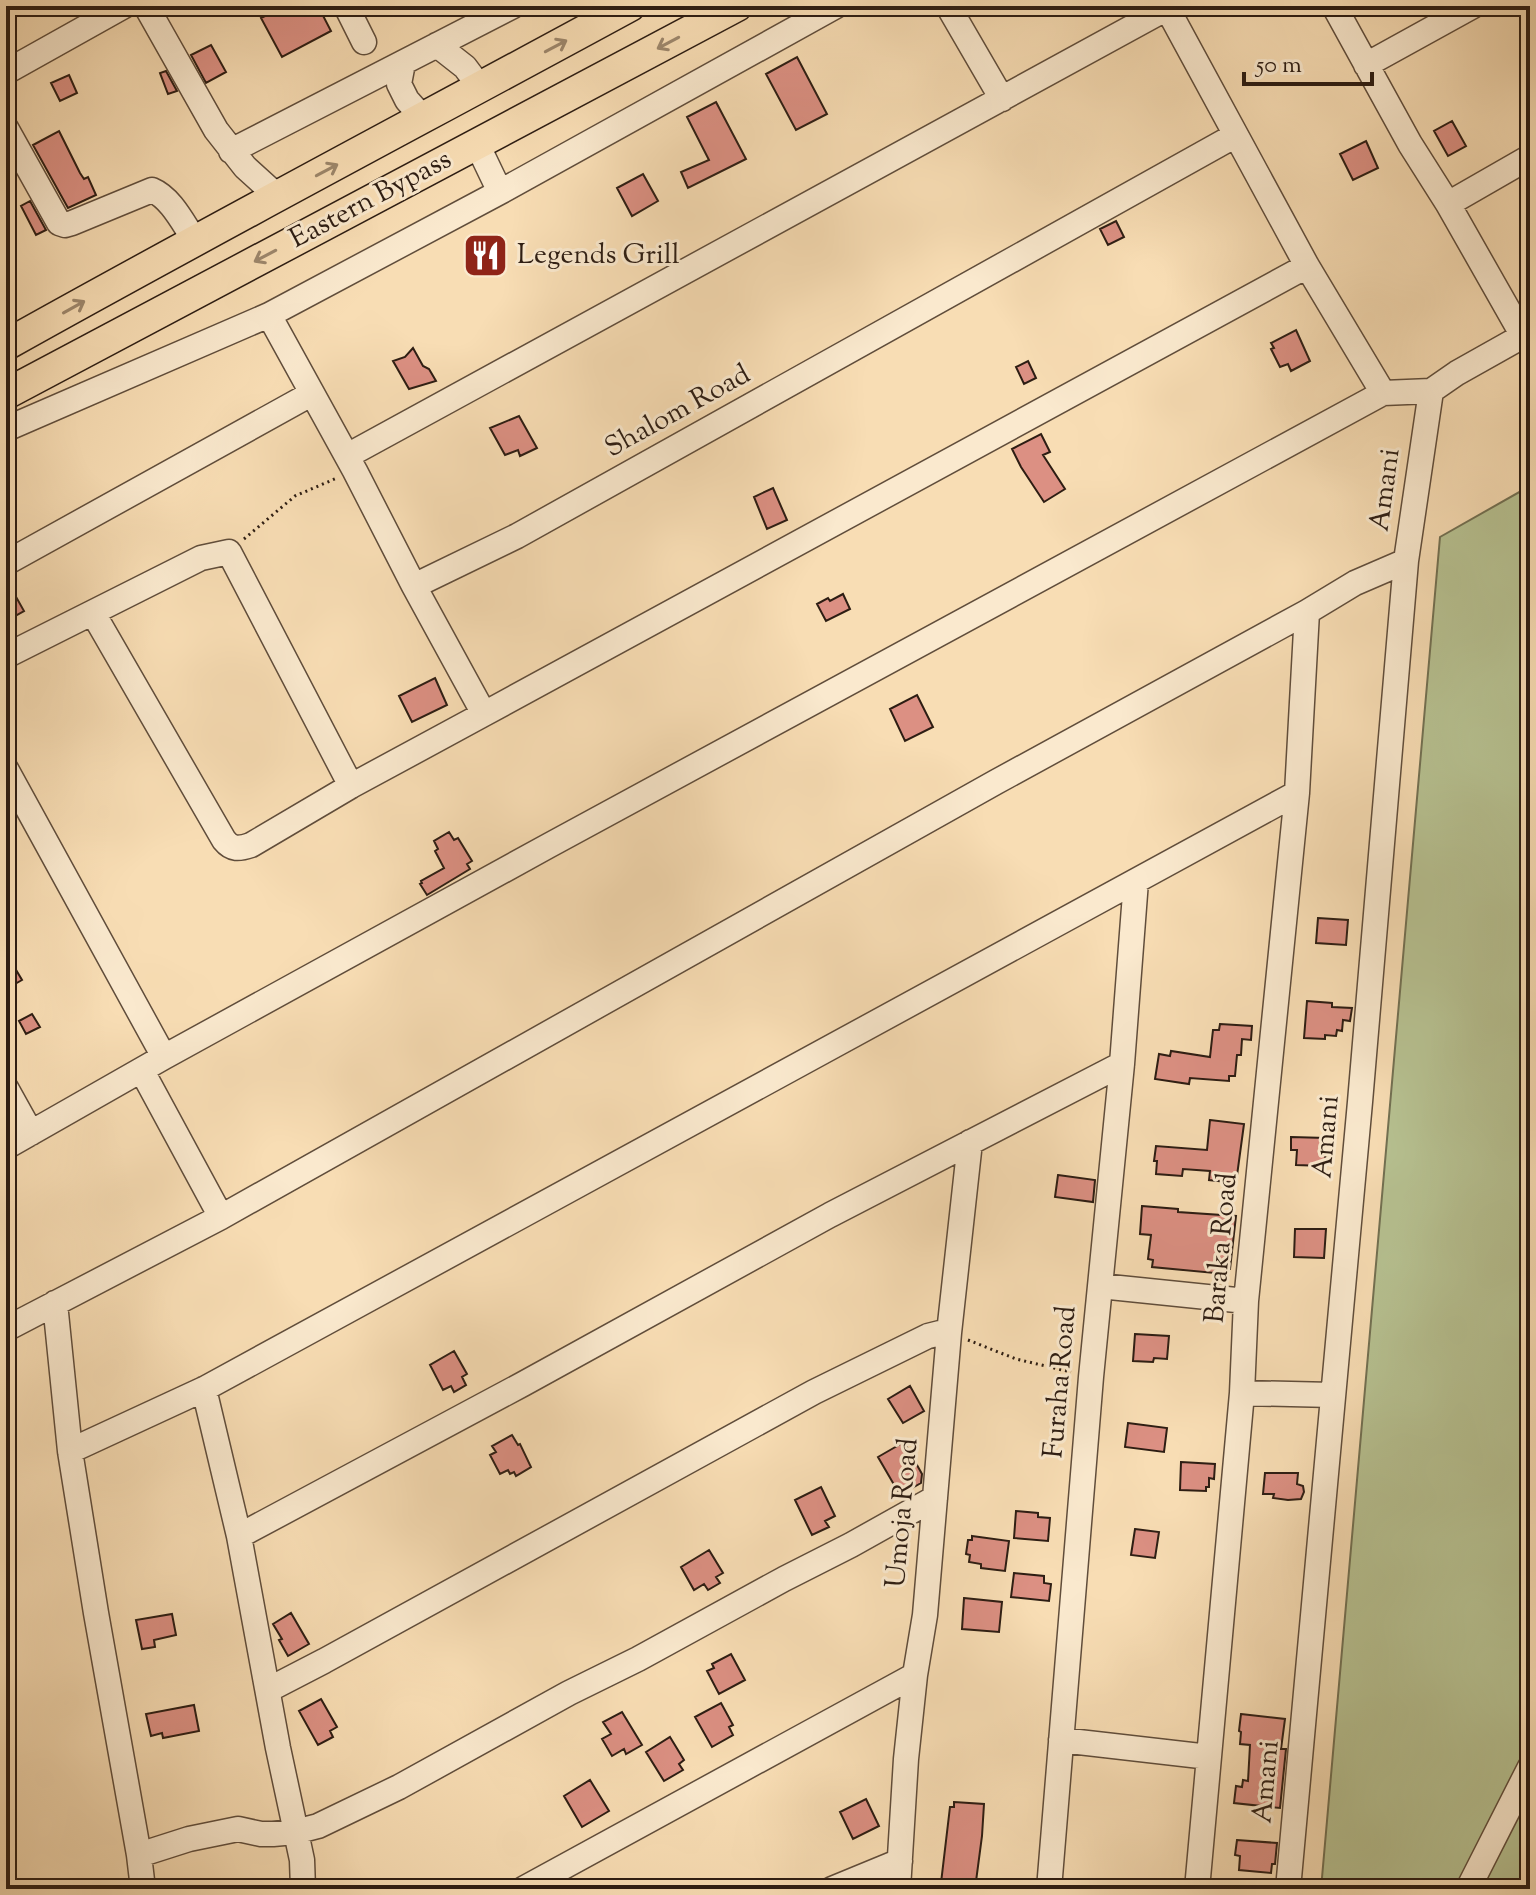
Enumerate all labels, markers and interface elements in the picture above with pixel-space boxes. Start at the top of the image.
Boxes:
one-way arrow [657,35,680,51]
scale bar [1244,36,1372,86]
one-way arrow [544,38,567,54]
text: 50 m [1254,49,1302,83]
street label: Eastern Bypass [283,140,459,260]
one-way arrow [315,161,339,177]
restaurant icon: Legends Grill [462,232,510,280]
place label: Legends Grill [517,236,680,276]
one-way arrow [253,248,277,264]
one-way arrow [62,298,85,314]
street label: Shalom Road [598,355,758,469]
street label: Amani [1360,446,1412,534]
street label: Amani [1303,1094,1351,1180]
street label: Baraka Road [1196,1171,1249,1325]
street label: Furaha Road [1034,1304,1088,1460]
street label: Umoja Road [877,1436,929,1590]
street label: Amani [1243,1739,1291,1825]

